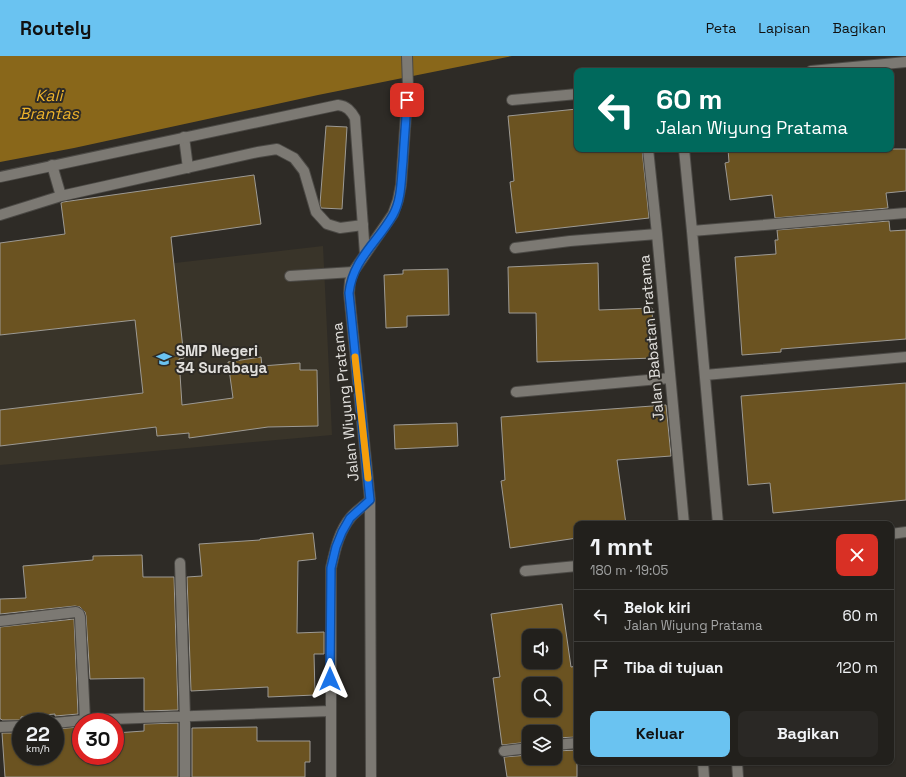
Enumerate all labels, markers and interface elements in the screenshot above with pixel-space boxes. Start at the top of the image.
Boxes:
text: Routely [20,16,91,41]
text: Peta [706,19,736,37]
text: Lapisan [758,19,810,37]
text: Bagikan [832,19,886,37]
text: 60 m [656,81,722,117]
pin [390,83,424,117]
icon: left [590,84,642,136]
water label: Kali Brantas [19,85,80,124]
icon: arrive [396,89,418,111]
text: Jalan Wiyung Pratama [656,116,848,139]
street label: Jalan Babatan Pratama [634,254,668,422]
street label: Jalan Wiyung Pratama [327,321,363,482]
place label: SMP Negeri 34 Surabaya [176,341,268,377]
school or university icon: SMP Negeri 34 Surabaya [155,350,173,368]
text: 1 mnt [590,531,653,562]
button: close [836,534,878,576]
text: 180 m · 19:05 [590,562,668,579]
text: Belok kiri [624,598,690,617]
icon: left [590,605,612,627]
text: 60 m [842,606,878,625]
text: Jalan Wiyung Pratama [624,617,763,634]
map controls [522,629,562,765]
button: sound [522,629,562,669]
icon: arrive [590,657,612,679]
position arrow [309,658,351,700]
text: Tiba di tujuan [624,658,723,677]
text: 120 m [836,658,878,677]
button: search [522,677,562,717]
button: Keluar [590,711,730,757]
button: Bagikan [738,711,878,757]
speed limit sign: 30 [72,713,124,765]
text: 22 [26,721,50,747]
button: layers [522,725,562,765]
text: km/h [26,742,50,755]

